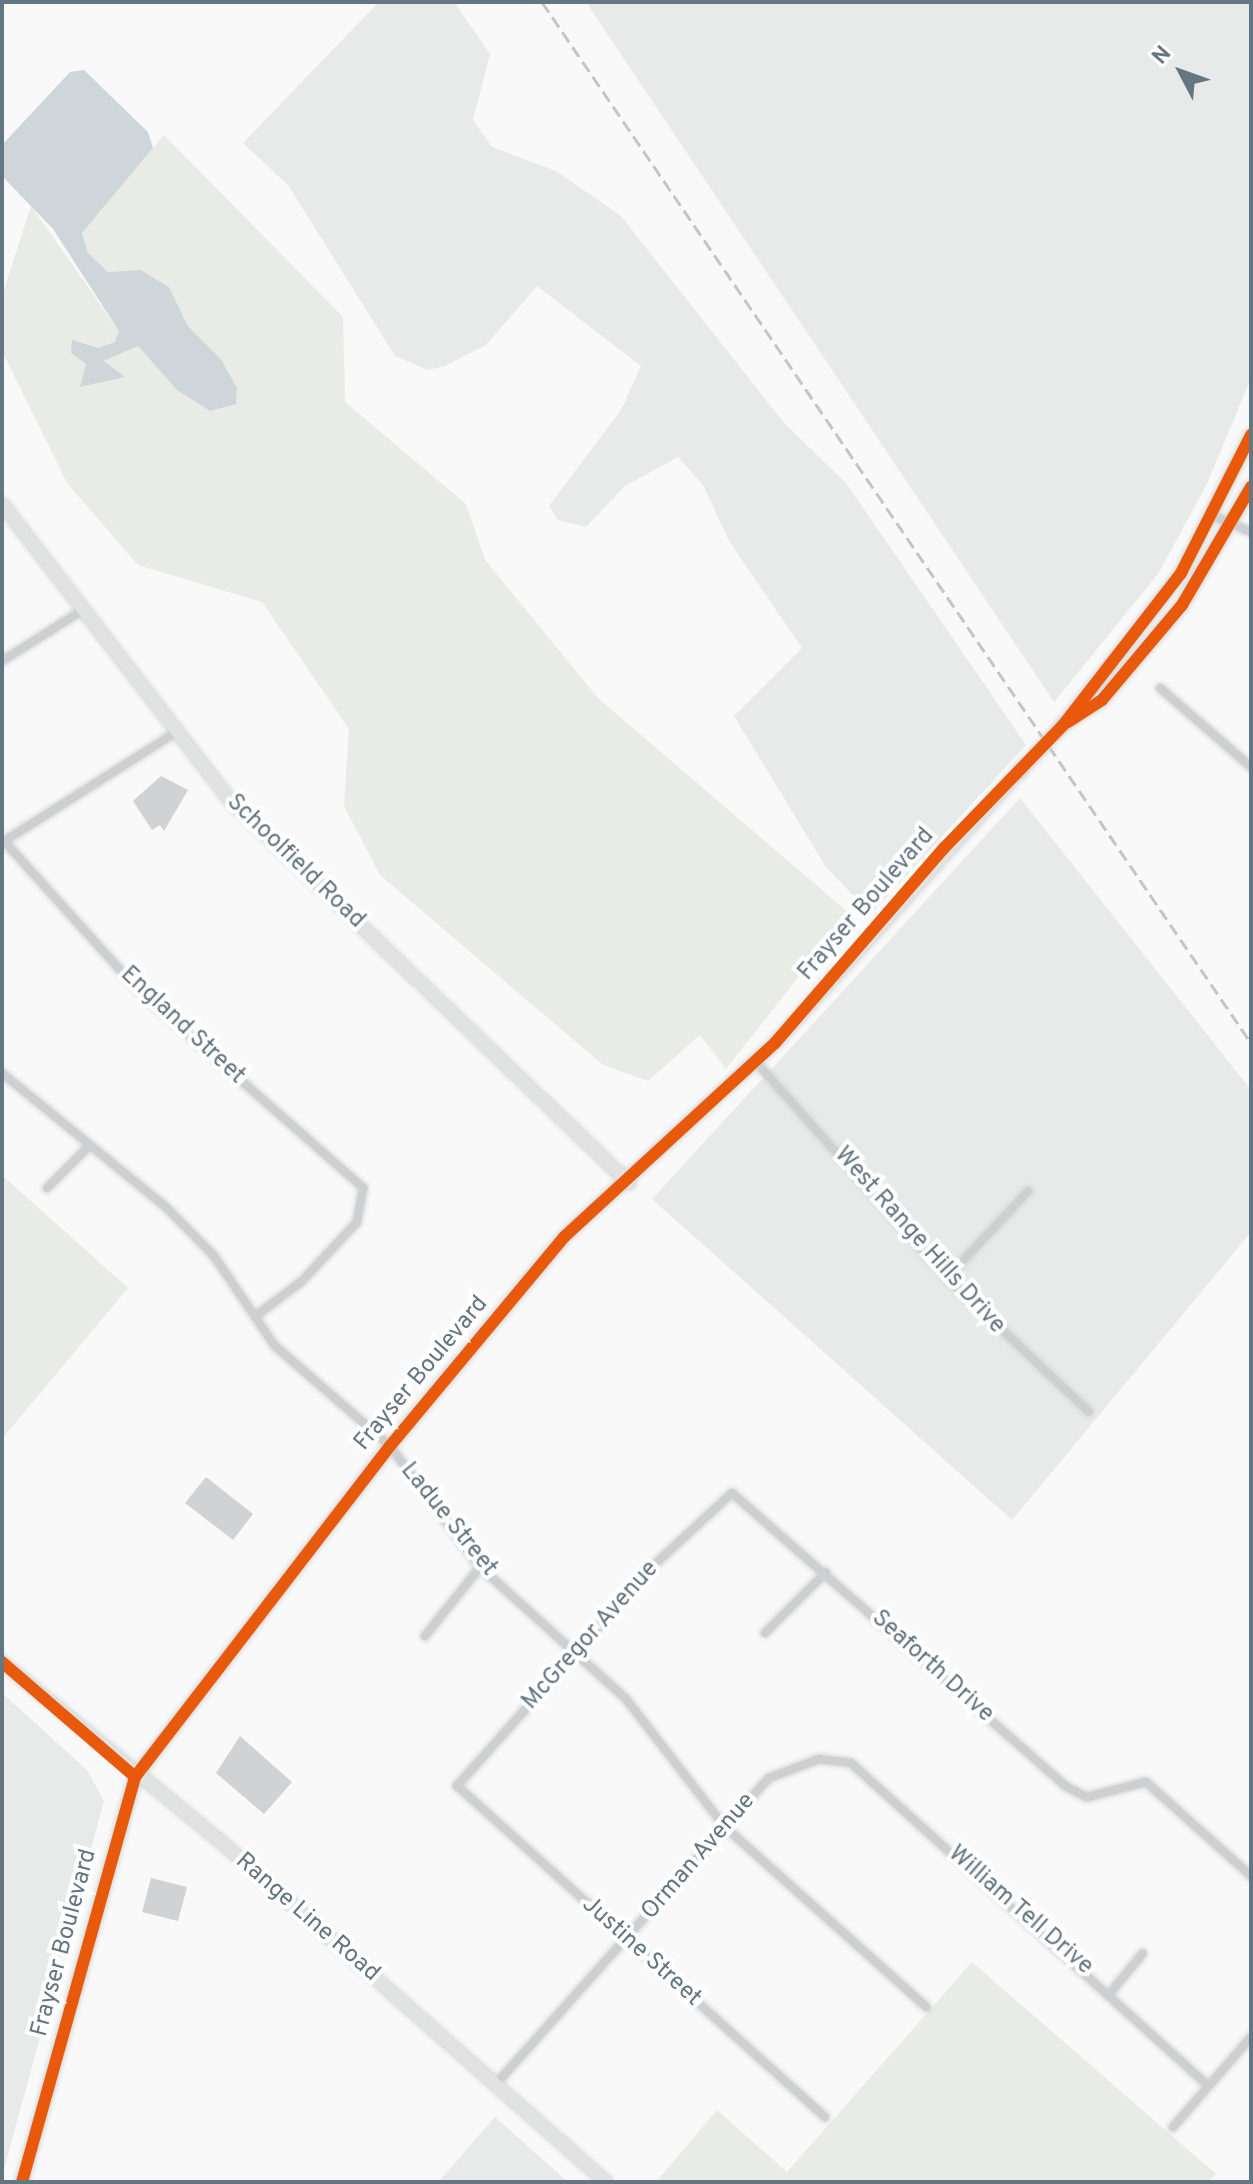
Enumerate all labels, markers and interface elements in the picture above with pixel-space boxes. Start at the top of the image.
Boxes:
north arrow [1141,32,1221,112]
text: N [1147,41,1178,71]
street label: Schoolfield Road [220,789,370,935]
street label: Frayser Boulevard [793,823,941,987]
street label: England Street [114,961,250,1091]
street label: West Range Hills Drive [827,1142,1011,1340]
street label: Frayser Boulevard [349,1291,495,1457]
street label: Ladue Street [393,1457,503,1583]
street label: McGregor Avenue [516,1555,666,1717]
street label: Seaforth Drive [865,1605,999,1729]
street label: Orman Avenue [636,1787,762,1927]
street label: William Tell Drive [941,1840,1099,1982]
street label: Frayser Boulevard [26,1846,104,2040]
street label: Range Line Road [229,1847,385,1989]
street label: Justine Street [575,1891,707,2013]

